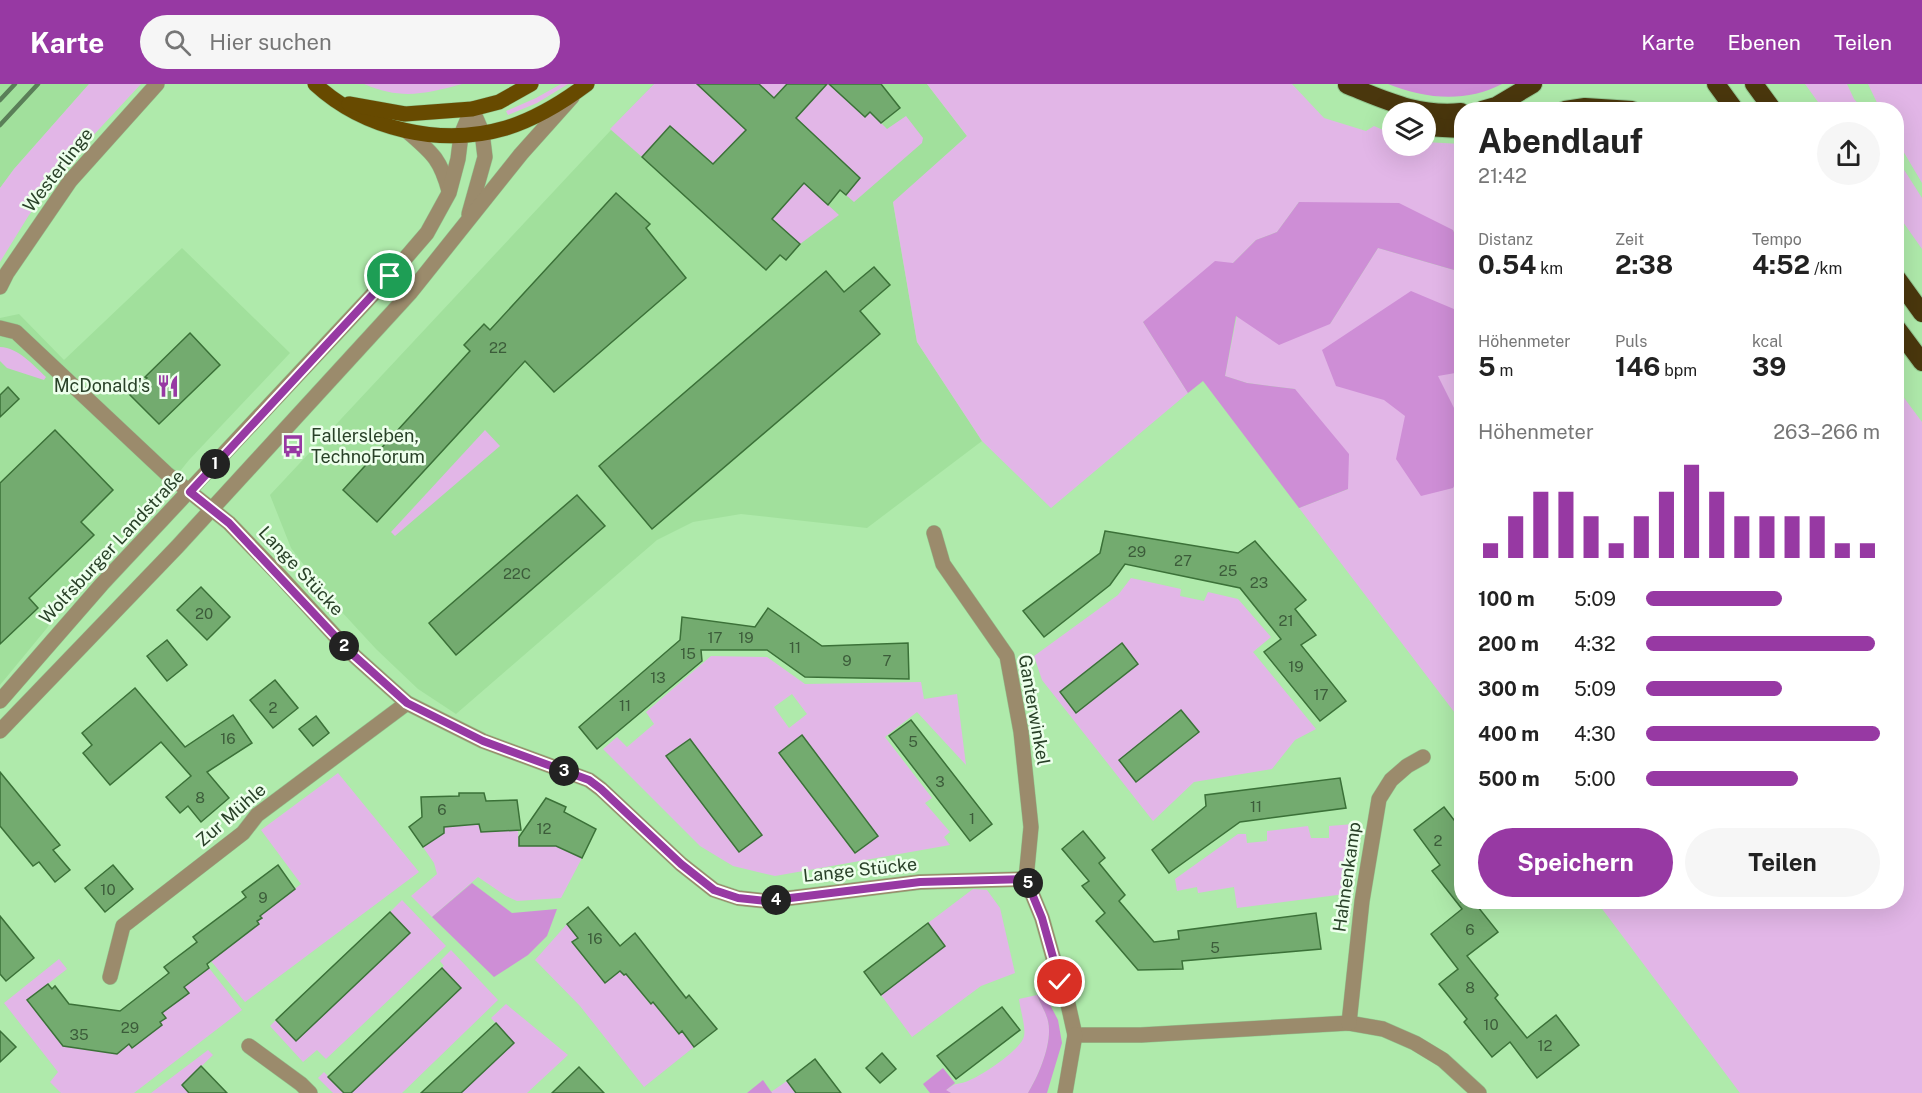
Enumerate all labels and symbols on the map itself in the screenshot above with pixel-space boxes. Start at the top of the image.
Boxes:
street label: Westerlinge [18,124,97,216]
pin [364,250,415,301]
house number: 22 [489,339,507,356]
restaurant icon: McDonald's [155,373,181,399]
place label: McDonald's [54,375,150,396]
place label: Fallersleben, TechnoForum [311,425,425,467]
bus stop icon: Fallersleben, TechnoForum [280,433,306,459]
pin: 1 [200,449,230,479]
street label: Wolfsburger Landstraße [35,465,188,628]
street label: Lange Stücke [255,522,348,620]
house number: 29 [1128,543,1146,560]
house number: 27 [1174,552,1192,569]
house number: 25 [1219,562,1237,579]
house number: 22C [503,565,531,582]
house number: 23 [1250,574,1268,591]
house number: 20 [195,605,213,622]
house number: 21 [1278,612,1294,629]
house number: 17 [707,629,723,646]
house number: 19 [738,629,754,646]
pin: 2 [329,631,359,661]
house number: 11 [789,639,801,656]
house number: 15 [680,645,696,662]
house number: 9 [842,652,852,669]
house number: 7 [882,652,892,669]
street label: Ganterwinkel [1014,653,1055,767]
house number: 19 [1288,658,1304,675]
house number: 13 [650,669,666,686]
house number: 17 [1313,686,1329,703]
house number: 11 [619,697,631,714]
house number: 2 [269,699,278,716]
house number: 16 [220,730,236,747]
house number: 5 [908,733,918,750]
pin: 3 [549,756,579,786]
house number: 3 [935,773,945,790]
street label: Zur Mühle [192,779,270,851]
house number: 8 [195,789,205,806]
house number: 11 [1250,798,1262,815]
house number: 6 [437,801,447,818]
house number: 1 [969,810,975,827]
house number: 12 [536,820,552,837]
street label: Hahnenkamp [1328,820,1365,933]
house number: 2 [1434,832,1443,849]
street label: Lange Stücke [802,853,918,886]
pin: 5 [1013,868,1043,898]
house number: 10 [100,881,116,898]
pin: 4 [761,885,791,915]
house number: 9 [258,889,268,906]
house number: 6 [1465,921,1475,938]
house number: 16 [587,930,603,947]
house number: 5 [1210,939,1220,956]
pin [1034,956,1085,1007]
house number: 8 [1465,979,1475,996]
house number: 10 [1483,1016,1499,1033]
house number: 29 [121,1019,139,1036]
house number: 35 [69,1026,89,1043]
house number: 12 [1537,1037,1553,1054]

